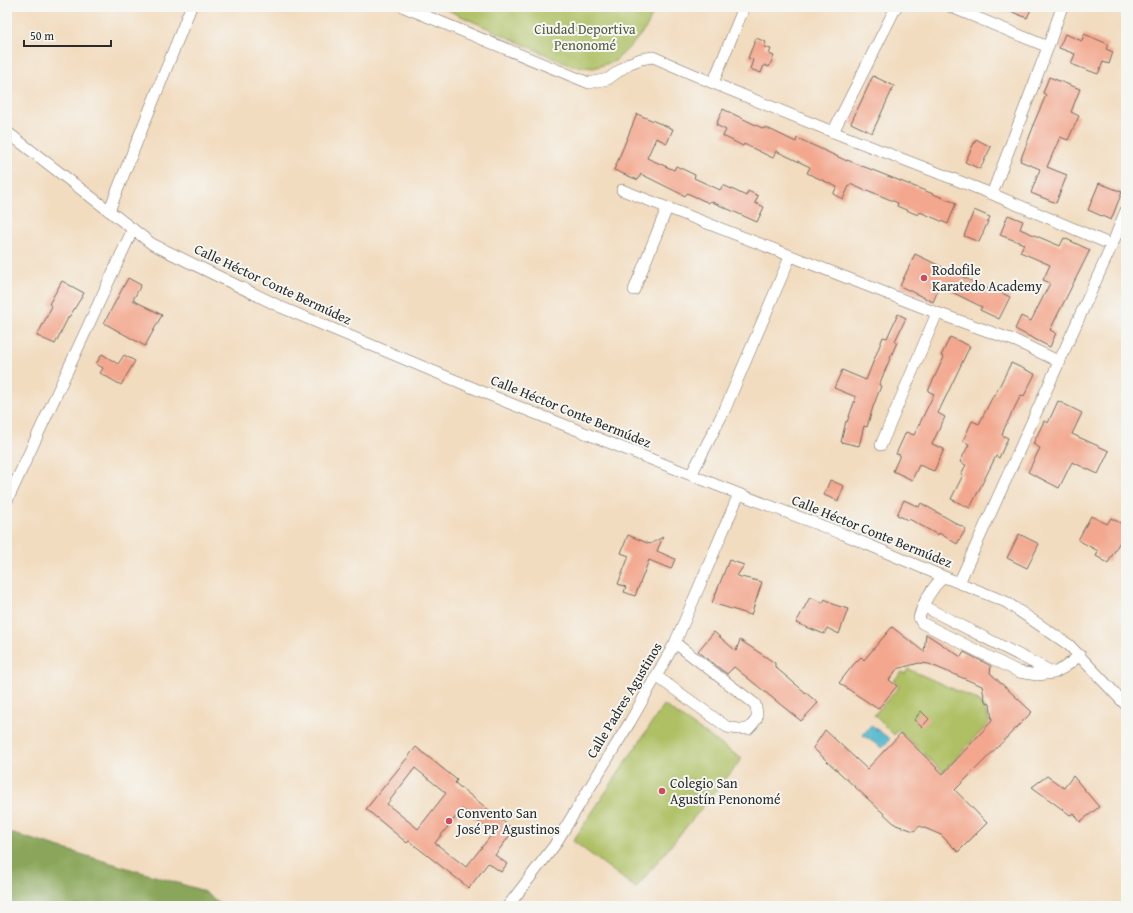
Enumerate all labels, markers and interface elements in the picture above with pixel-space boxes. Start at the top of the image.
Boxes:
park label: Ciudad Deportiva Penonomé [534,19,636,55]
scale bar [24,22,111,48]
text: 50 m [30,27,54,44]
street label: Calle Héctor Conte Bermúdez [191,239,355,329]
place label: Rodofile Karatedo Academy [932,260,1042,296]
marker: Rodofile Karatedo Academy [919,273,929,283]
street label: Calle Héctor Conte Bermúdez [488,370,654,452]
street label: Calle Héctor Conte Bermúdez [789,490,955,572]
street label: Calle Padres Agustinos [581,638,667,762]
place label: Colegio San Agustín Penonomé [670,773,781,809]
marker: Colegio San Agustín Penonomé [657,786,667,796]
place label: Convento San José PP Agustinos [455,803,560,839]
marker: Convento San José PP Agustinos [444,816,454,826]

